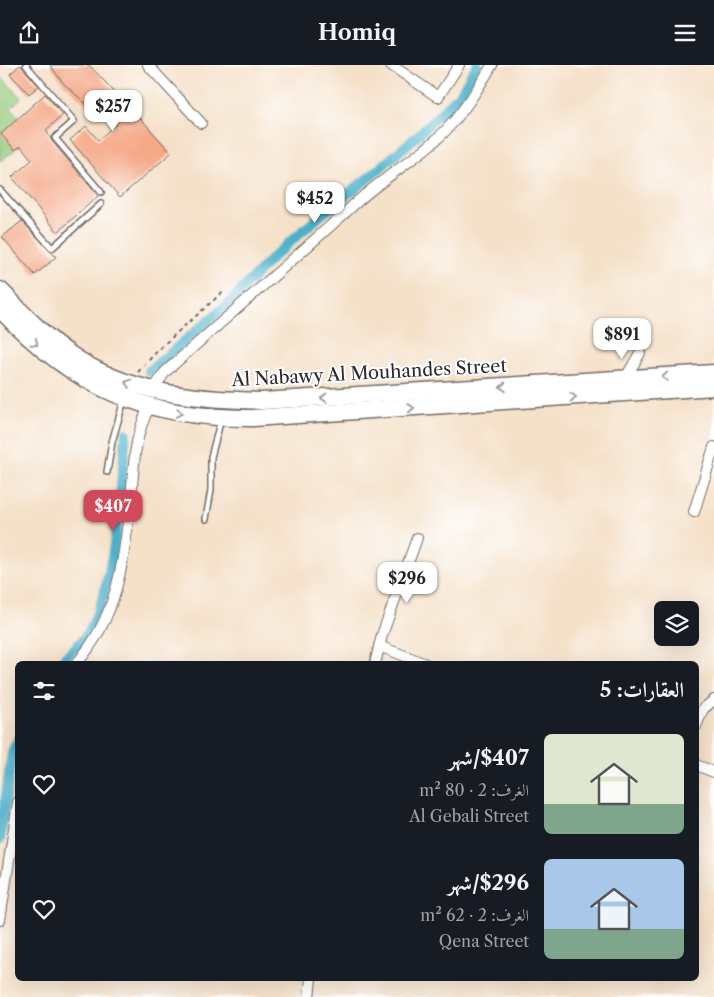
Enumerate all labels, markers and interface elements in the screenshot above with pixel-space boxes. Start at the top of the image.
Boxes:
icon: share [15,19,43,47]
text: Homiq [318,19,396,46]
icon: menu [671,19,699,47]
pin: $257 [83,89,143,132]
text: $257 [95,96,131,116]
pin: $452 [285,181,345,224]
text: $452 [297,188,333,208]
pin: $891 [592,317,652,360]
text: $891 [604,324,640,344]
one-way arrow [29,337,38,346]
street label: Al Nabawy Al Mouhandes Street [230,355,508,391]
one-way arrow [661,371,669,382]
one-way arrow [124,379,133,389]
one-way arrow [499,381,507,392]
one-way arrow [569,391,577,402]
one-way arrow [319,392,327,403]
one-way arrow [407,402,415,413]
one-way arrow [175,407,183,418]
pin: $407 [83,489,143,532]
text: $407 [95,496,131,516]
pin: $296 [377,561,437,604]
text: $296 [388,568,426,588]
map controls [654,601,699,646]
button: layers [654,601,699,646]
icon: filters [30,677,58,705]
text: العقارات: 5 [600,677,684,702]
text: $407/شهر [449,745,529,770]
icon: home [584,754,644,814]
icon: heart [30,770,58,798]
text: الغرف: 2 · 80 m² [419,780,529,800]
text: Al Gebali Street [409,806,529,826]
text: $296/شهر [448,870,529,895]
icon: home [584,879,644,939]
icon: heart [30,895,58,923]
text: الغرف: 2 · 62 m² [420,905,529,925]
text: Qena Street [439,931,529,951]

